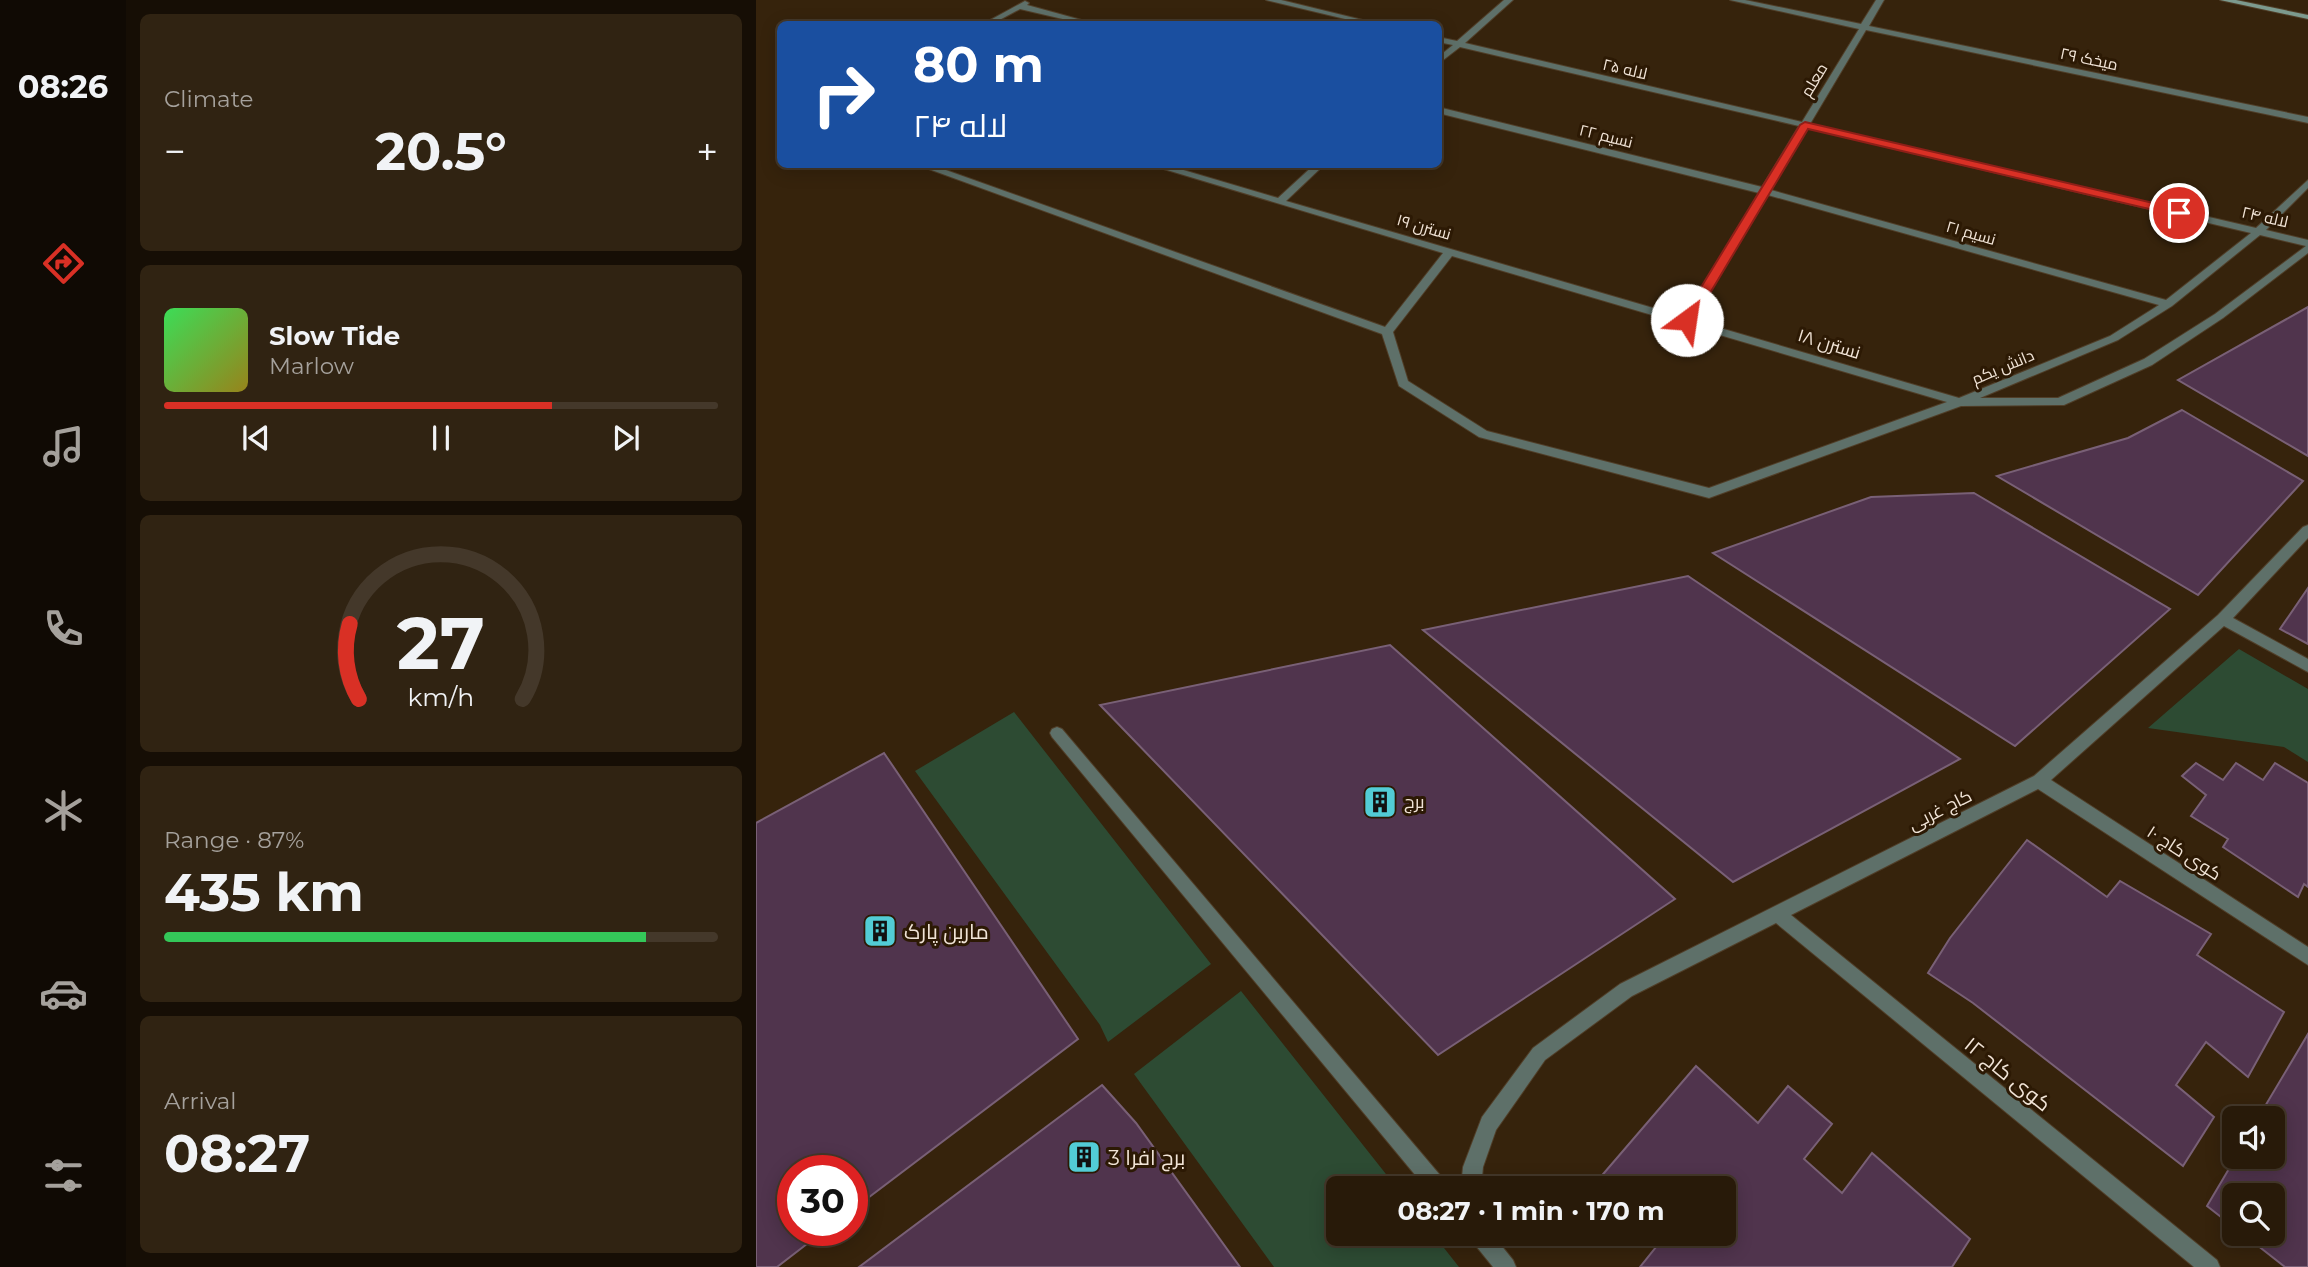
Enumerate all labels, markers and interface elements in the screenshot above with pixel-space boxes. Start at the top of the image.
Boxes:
text: 80 m [913,35,1044,94]
street label: میخک ۲۹ [2058,44,2120,74]
icon: right [798,49,889,140]
street label: لاله ۲۵ [1601,55,1649,83]
street label: معلم [1797,60,1833,101]
text: 08:26 [18,67,108,106]
text: Climate [164,85,253,113]
text: لاله ۲۴ [913,106,1007,145]
text: 20.5° [375,120,507,183]
street label: نسیم ۲۲ [1577,120,1635,154]
text: − [164,128,186,175]
text: + [696,128,718,175]
pin [2149,183,2209,243]
icon: arrive [2160,194,2198,232]
street label: لاله ۲۴ [2240,202,2290,232]
street label: نسترن ۱۹ [1394,210,1453,245]
street label: نسیم ۲۱ [1943,217,1998,251]
icon: directions [39,239,88,288]
position arrow [1650,283,1724,357]
text: Slow Tide [269,320,400,352]
street label: نسترن ۱۸ [1795,324,1863,364]
street label: دانش یکم [1969,345,2038,390]
text: Marlow [269,352,354,380]
icon: previous [237,419,275,457]
icon: pause [422,419,460,457]
icon: next [607,419,645,457]
icon: music [39,422,88,471]
text: 27 [397,600,485,688]
icon: phone [39,604,88,653]
text: km/h [408,682,474,712]
building icon: برج [1361,783,1399,821]
street label: کاج غربی [1904,785,1976,836]
icon: climate [39,786,88,835]
place label: برج [1404,791,1425,814]
street label: کوی کاج ۱۰ [2142,821,2225,886]
text: Range · 87% [164,826,304,854]
text: 435 km [164,861,364,924]
building icon: مارین پارک [861,912,899,950]
place label: مارین پارک [904,919,989,946]
icon: car [39,969,88,1018]
street label: کوی کاج ۱۲ [1958,1032,2056,1118]
text: Arrival [164,1087,237,1115]
map controls [2222,1106,2285,1246]
button: sound [2222,1106,2285,1169]
text: 08:27 [164,1122,310,1185]
building icon: برج افرا 3 [1065,1138,1103,1176]
place label: برج افرا 3 [1108,1145,1185,1172]
icon: filters [39,1151,88,1200]
speed limit sign: 30 [777,1155,868,1246]
button: search [2222,1183,2285,1246]
text: 08:27 · 1 min · 170 m [1398,1195,1664,1227]

